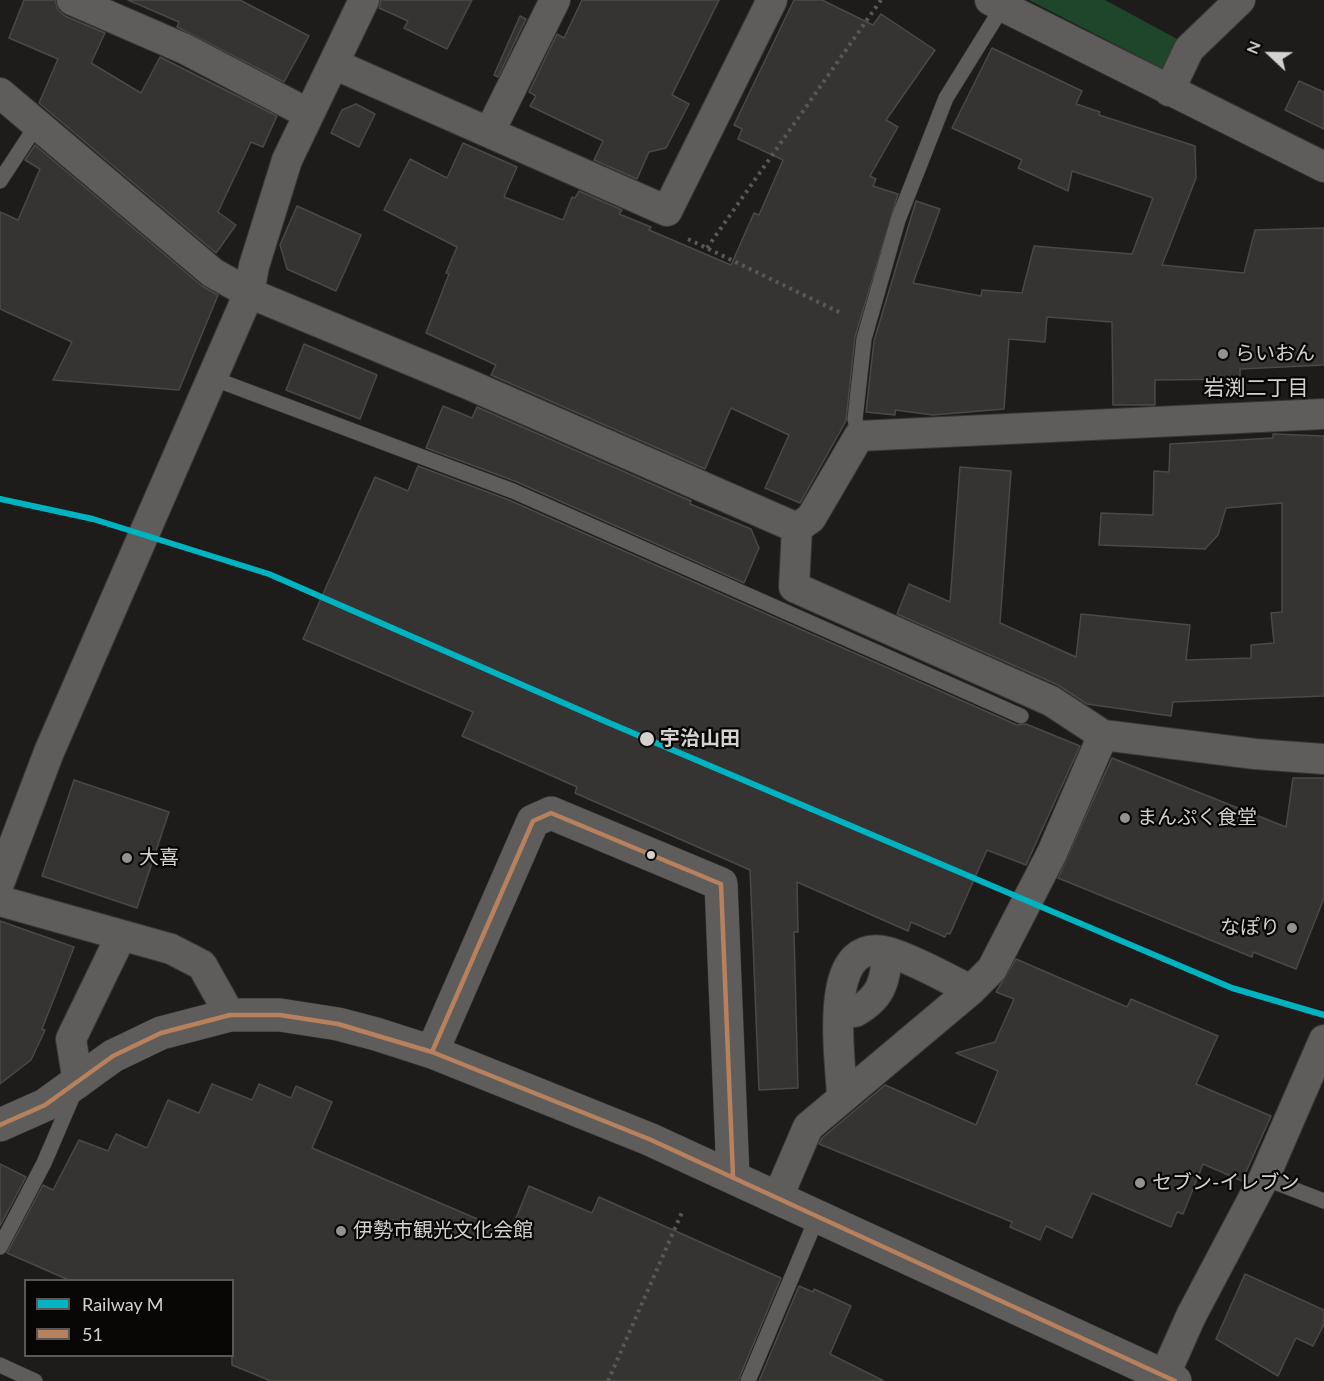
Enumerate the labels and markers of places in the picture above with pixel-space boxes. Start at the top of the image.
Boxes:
place label: らいおん [1235,342,1315,366]
marker: らいおん [1216,347,1230,361]
place label: 宇治山田 [660,727,740,751]
marker: 宇治山田 [638,730,656,748]
place label: まんぷく食堂 [1137,806,1257,830]
marker: まんぷく食堂 [1118,811,1132,825]
place label: 大喜 [139,846,179,870]
unlabelled marker [645,849,657,861]
marker: 大喜 [120,851,134,865]
place label: なぽり [1220,916,1280,940]
marker: なぽり [1285,921,1299,935]
place label: セブン-イレブン [1152,1171,1299,1195]
marker: セブン-イレブン [1133,1176,1147,1190]
place label: 伊勢市観光文化会館 [353,1219,533,1243]
marker: 伊勢市観光文化会館 [334,1224,348,1238]

